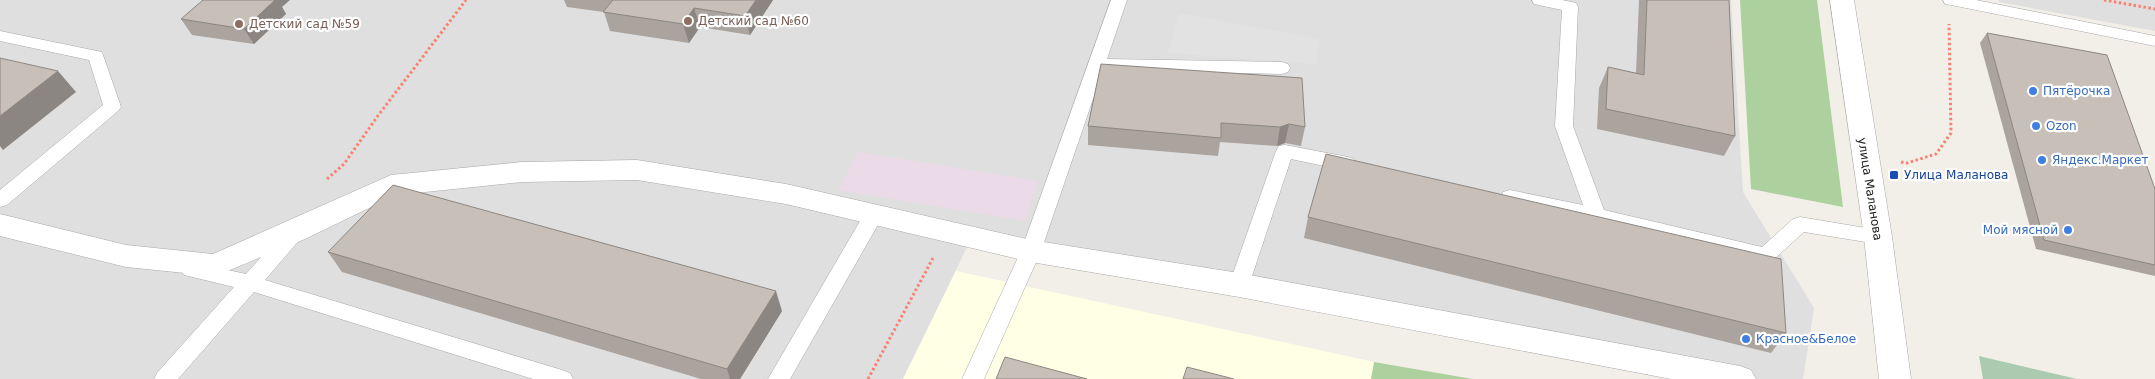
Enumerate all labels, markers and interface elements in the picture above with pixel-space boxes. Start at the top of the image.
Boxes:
place label: Детский сад №60 [698,14,809,28]
marker: Детский сад №60 [682,15,694,27]
place label: Детский сад №59 [249,17,360,31]
marker: Детский сад №59 [233,18,245,30]
place label: Пятёрочка [2043,84,2110,98]
marker: Пятёрочка [2027,85,2039,97]
place label: Ozon [2046,119,2077,133]
marker: Ozon [2030,120,2042,132]
street label: улица Маланова [1855,136,1885,242]
place label: Яндекс.Маркет [2052,153,2148,167]
marker: Яндекс.Маркет [2036,154,2048,166]
place label: Улица Маланова [1904,168,2008,182]
marker: Улица Маланова [1888,169,1900,181]
place label: Мой мясной [1983,223,2058,237]
marker: Мой мясной [2062,224,2074,236]
place label: Красное&Белое [1756,332,1856,346]
marker: Красное&Белое [1740,333,1752,345]

